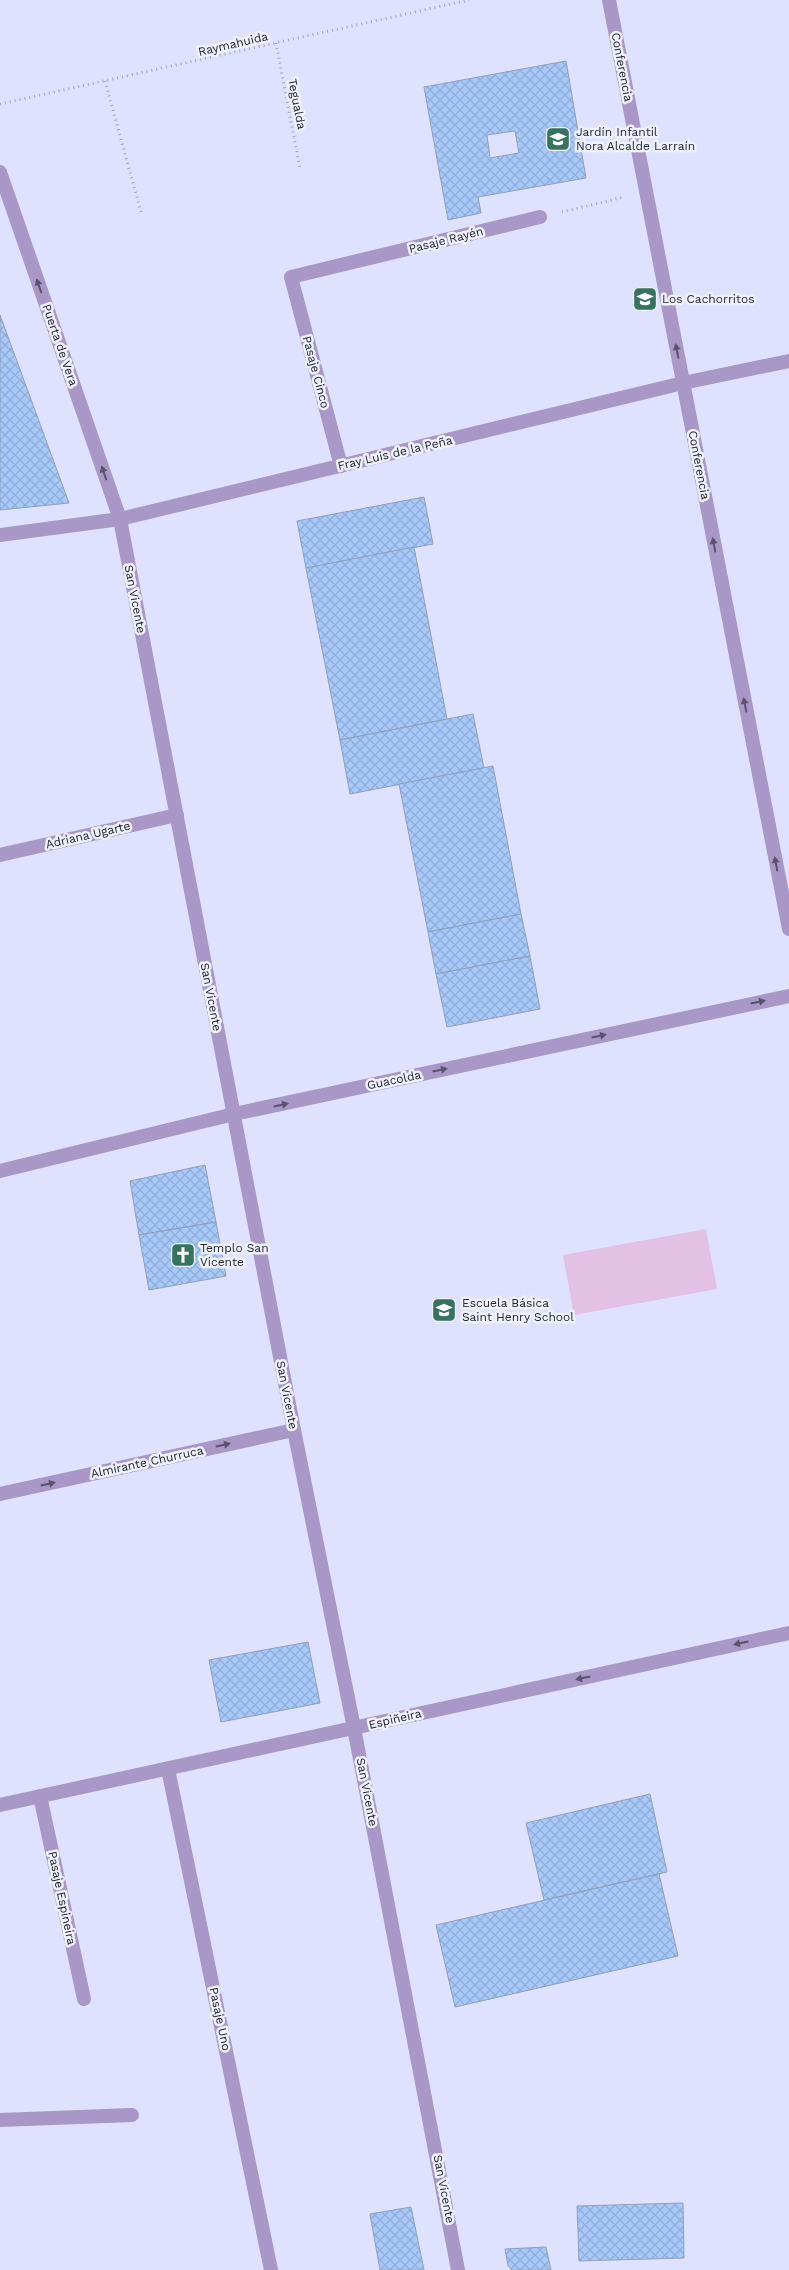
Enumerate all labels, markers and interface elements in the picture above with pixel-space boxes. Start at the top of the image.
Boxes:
street label: Raymahuida [197,29,269,59]
street label: Conferencia [608,31,636,103]
street label: Tegualda [285,77,309,131]
place label: Jardín Infantil Nora Alcalde Larraín [576,125,695,153]
school or university icon: Jardín Infantil Nora Alcalde Larraín [545,126,571,152]
street label: Pasaje Rayén [407,224,485,256]
one-way arrow [35,278,43,293]
school or university icon: Los Cachorritos [632,286,658,312]
place label: Los Cachorritos [662,292,755,306]
street label: Puerta de Vera [39,302,81,388]
street label: Pasaje Cinco [300,334,332,410]
one-way arrow [672,343,680,359]
street label: Conferencia [685,429,713,501]
street label: Fray Luis de la Peña [336,433,454,473]
one-way arrow [100,465,107,480]
one-way arrow [710,537,718,553]
street label: San Vicente [122,564,149,634]
one-way arrow [741,696,749,712]
street label: Adriana Ugarte [44,818,132,852]
one-way arrow [772,856,780,872]
street label: San Vicente [198,962,225,1032]
one-way arrow [750,998,766,1006]
one-way arrow [592,1032,607,1040]
one-way arrow [433,1066,449,1074]
street label: Guacolda [366,1067,422,1093]
one-way arrow [274,1100,290,1108]
place label: Templo San Vicente [200,1241,269,1269]
church icon: Templo San Vicente [170,1242,196,1268]
place label: Escuela Básica Saint Henry School [462,1296,574,1324]
school or university icon: Escuela Básica Saint Henry School [431,1297,457,1323]
street label: San Vicente [274,1360,301,1430]
one-way arrow [216,1441,231,1449]
street label: Almirante Churruca [89,1443,205,1481]
one-way arrow [40,1480,55,1488]
one-way arrow [734,1639,749,1647]
one-way arrow [575,1674,590,1682]
street label: Espiñeira [367,1706,423,1732]
street label: San Vicente [354,1757,381,1827]
street label: Pasaje Espineira [45,1850,79,1946]
street label: Pasaje Uno [206,1986,234,2052]
street label: San Vicente [431,2154,458,2224]

